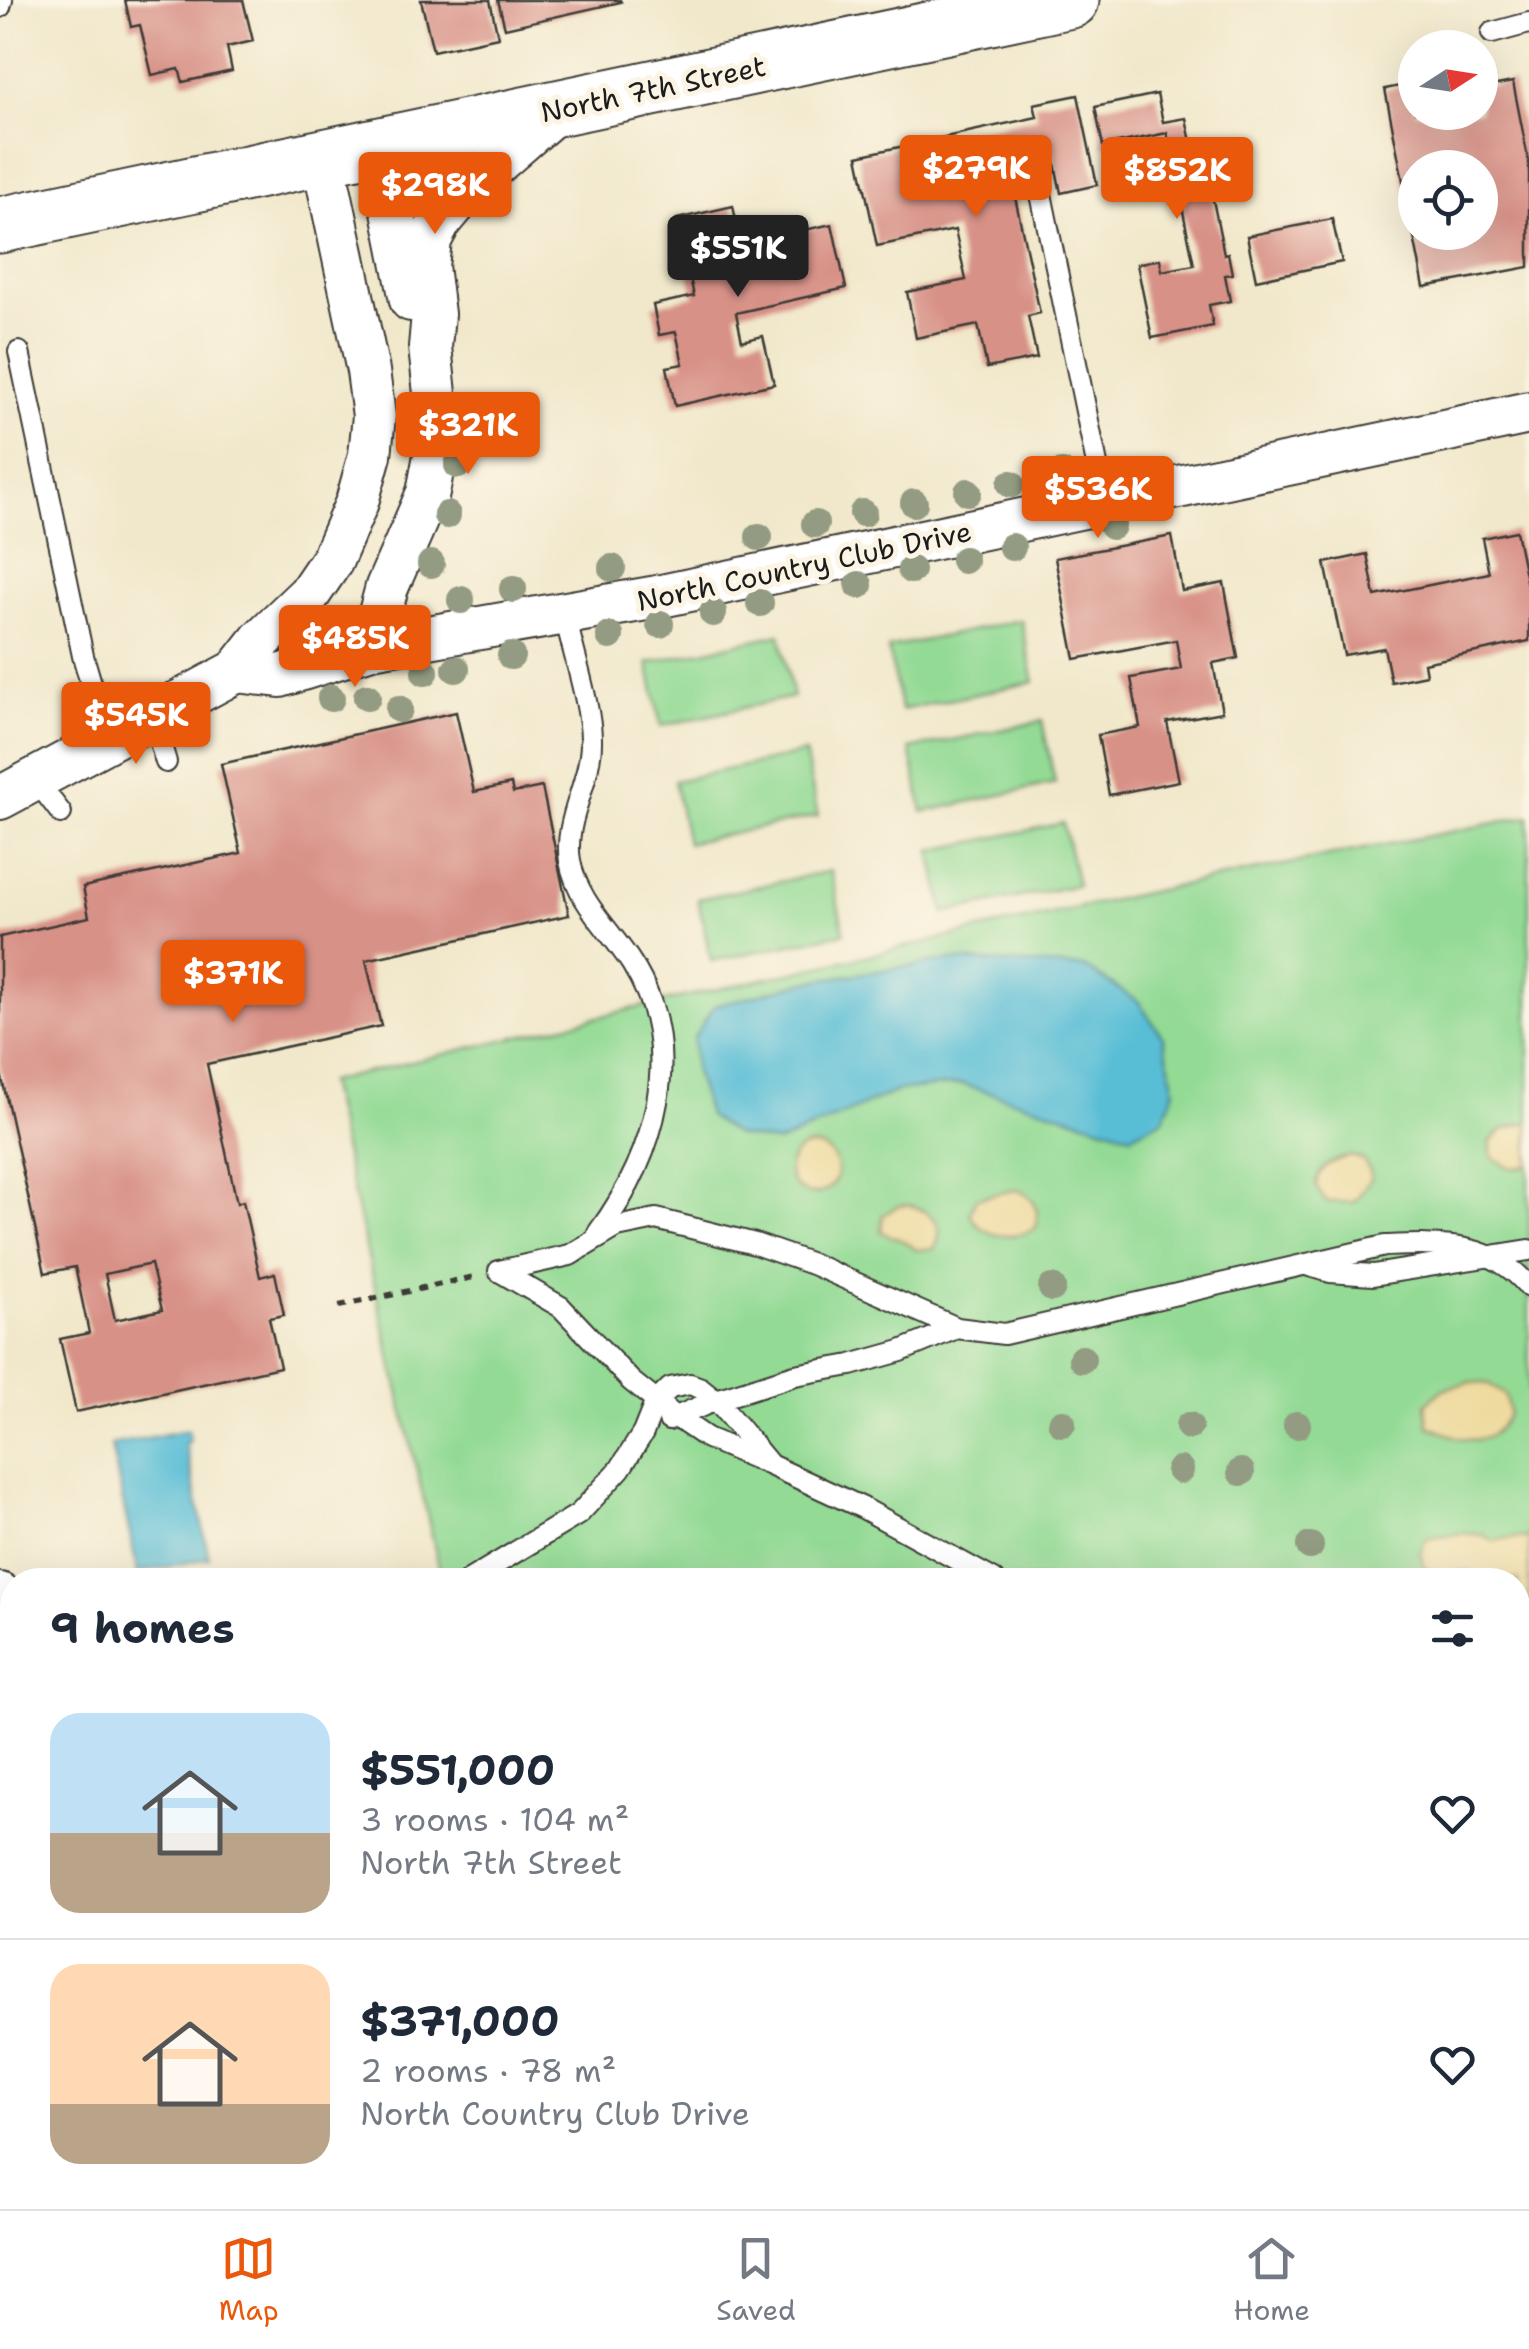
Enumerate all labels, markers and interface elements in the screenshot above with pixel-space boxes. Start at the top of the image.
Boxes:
north arrow [1398,30,1498,130]
map controls [1398,30,1498,250]
street label: North 7th Street [537,47,769,131]
pin: $279K [906,135,1046,220]
pin: $852K [1107,137,1247,222]
text: $279K [922,146,1030,189]
text: $852K [1123,148,1231,191]
button: locate [1398,150,1498,250]
pin: $298K [365,152,505,237]
text: $298K [381,163,489,206]
pin: $551K [668,215,808,300]
text: $551K [689,226,787,269]
pin: $321K [398,392,538,477]
text: $321K [418,403,518,446]
pin: $536K [1028,456,1168,541]
text: $536K [1044,467,1152,510]
street label: North Country Club Drive [633,512,975,620]
pin: $485K [285,605,425,690]
text: $485K [301,616,409,659]
pin: $545K [66,682,206,767]
text: $545K [83,693,189,736]
pin: $371K [163,940,303,1025]
text: $371K [183,951,283,994]
text: 9 homes [50,1600,235,1656]
icon: filters [1425,1601,1480,1656]
text: $551,000 [360,1742,555,1798]
icon: home [130,1753,250,1873]
icon: heart [1425,1786,1480,1841]
text: 3 rooms · 104 m² [360,1798,629,1841]
text: North 7th Street [360,1841,622,1884]
text: $371,000 [360,1993,560,2049]
icon: home [130,2004,250,2124]
icon: heart [1425,2037,1480,2092]
text: 2 rooms · 78 m² [360,2049,616,2092]
text: North Country Club Drive [360,2092,750,2135]
tab: Map [219,2231,279,2329]
tab: Saved [716,2231,796,2329]
tab: Home [1233,2231,1310,2329]

